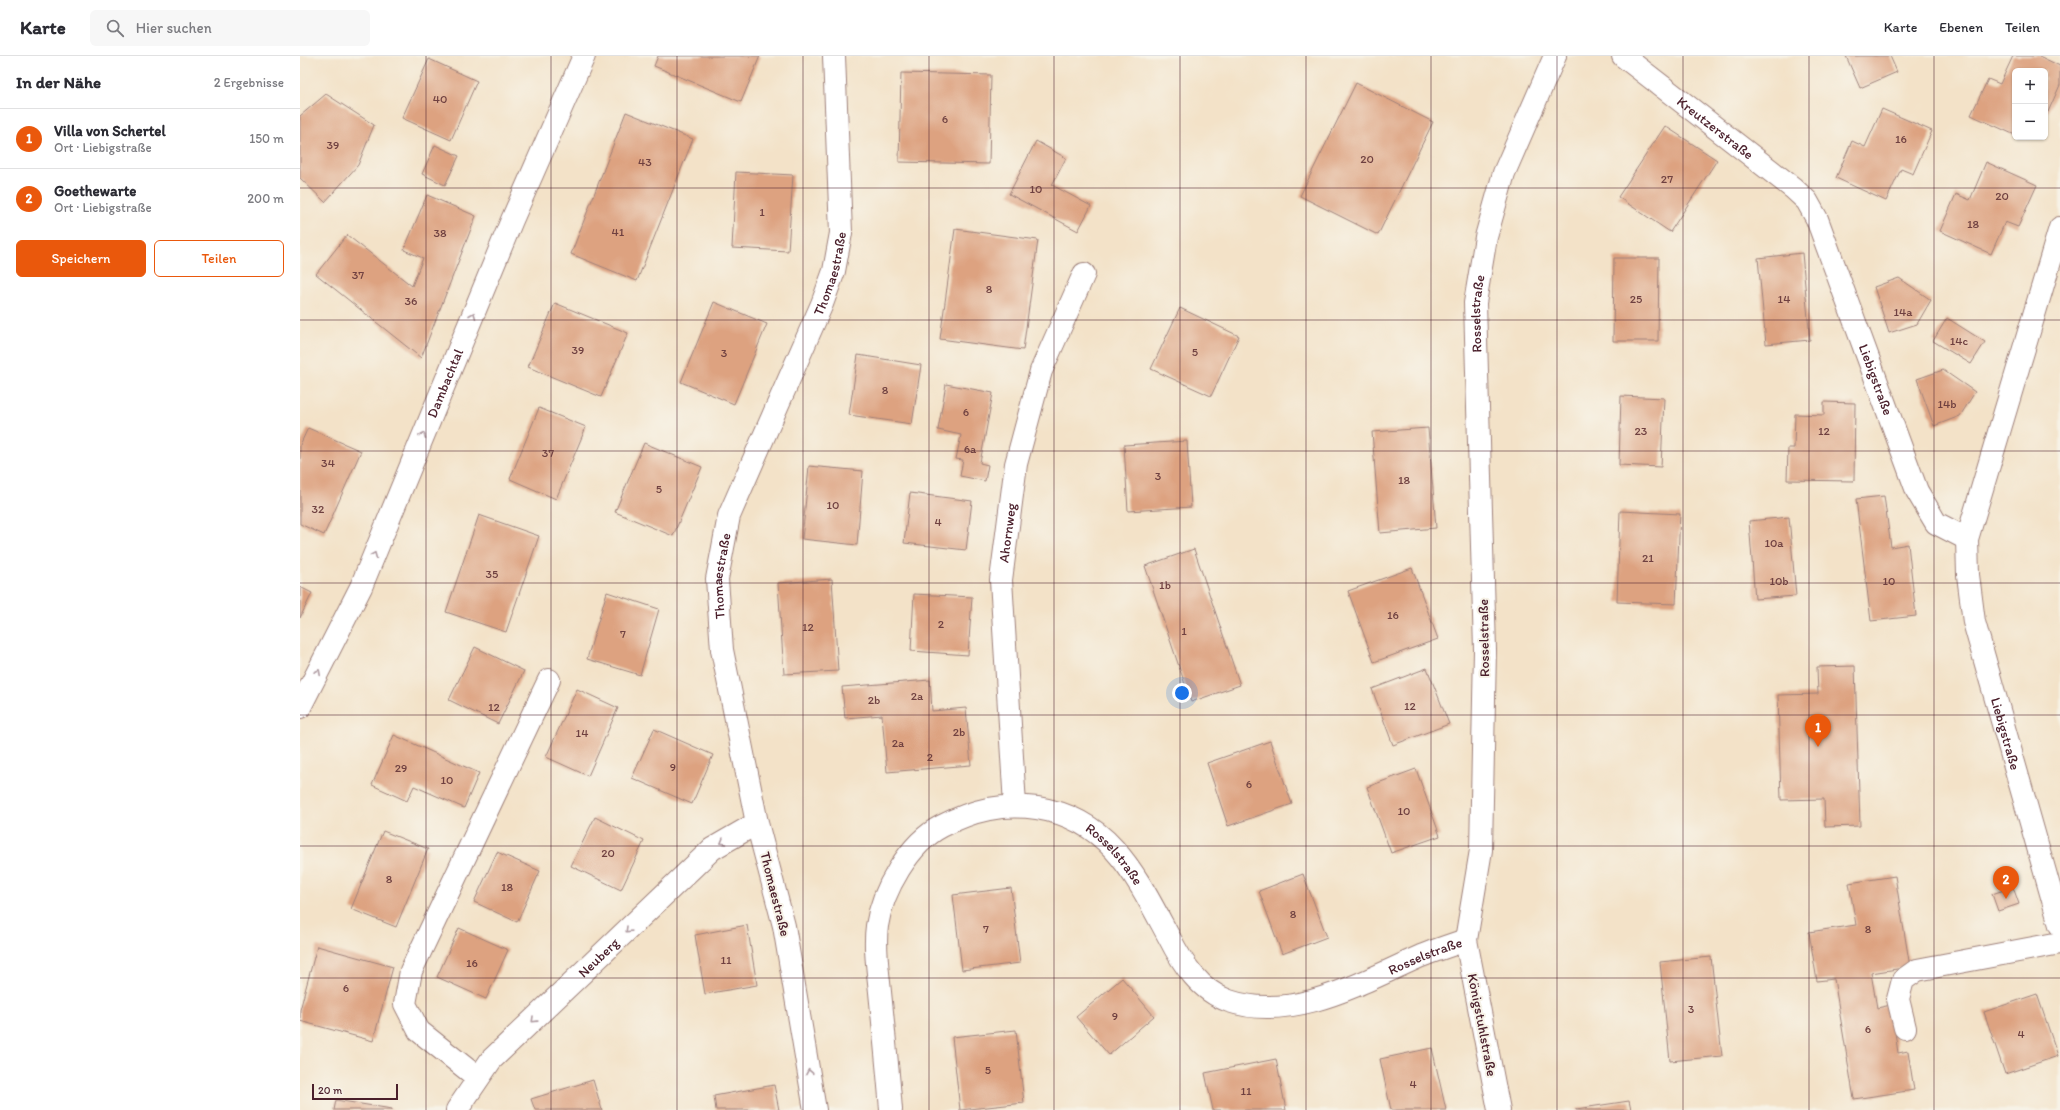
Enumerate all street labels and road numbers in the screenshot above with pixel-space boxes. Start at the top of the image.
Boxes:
street label: Kreutzerstraße [1674,93,1757,163]
street label: Thomaestraße [809,230,850,318]
street label: Rosselstraße [1466,273,1488,353]
street label: Liebigstraße [1855,342,1897,418]
street label: Dambachtal [423,346,467,420]
street label: Ahornweg [995,501,1020,564]
street label: Thomaestraße [708,531,734,620]
street label: Rosselstraße [1475,598,1493,677]
street label: Liebigstraße [1987,695,2024,772]
street label: Rosselstraße [1082,819,1147,888]
street label: Thomaestraße [756,850,794,939]
street label: Neuberg [574,933,623,981]
street label: Rosselstraße [1385,933,1464,978]
street label: Königstuhlstraße [1464,972,1500,1078]

